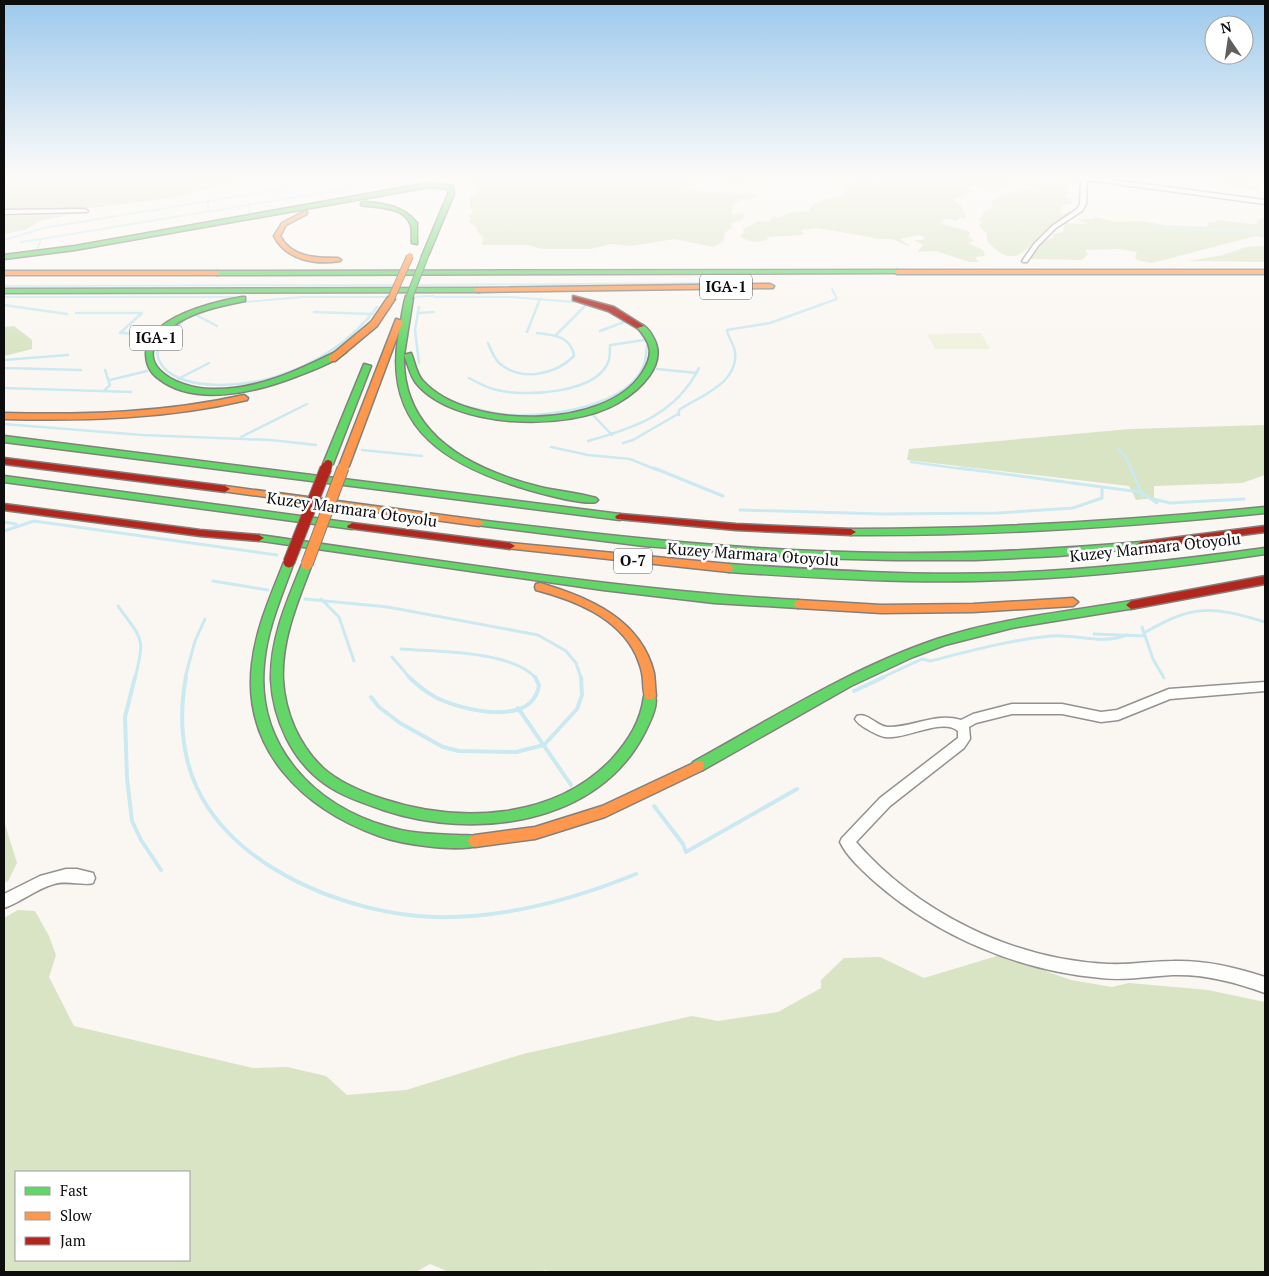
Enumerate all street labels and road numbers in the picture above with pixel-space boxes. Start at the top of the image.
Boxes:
road number: IGA-1 [700,274,752,300]
road number: IGA-1 [130,326,182,350]
street label: Kuzey Marmara Otoyolu [265,486,439,532]
street label: Kuzey Marmara Otoyolu [1068,527,1242,567]
street label: Kuzey Marmara Otoyolu [666,537,840,571]
road number: O-7 [614,548,652,574]

